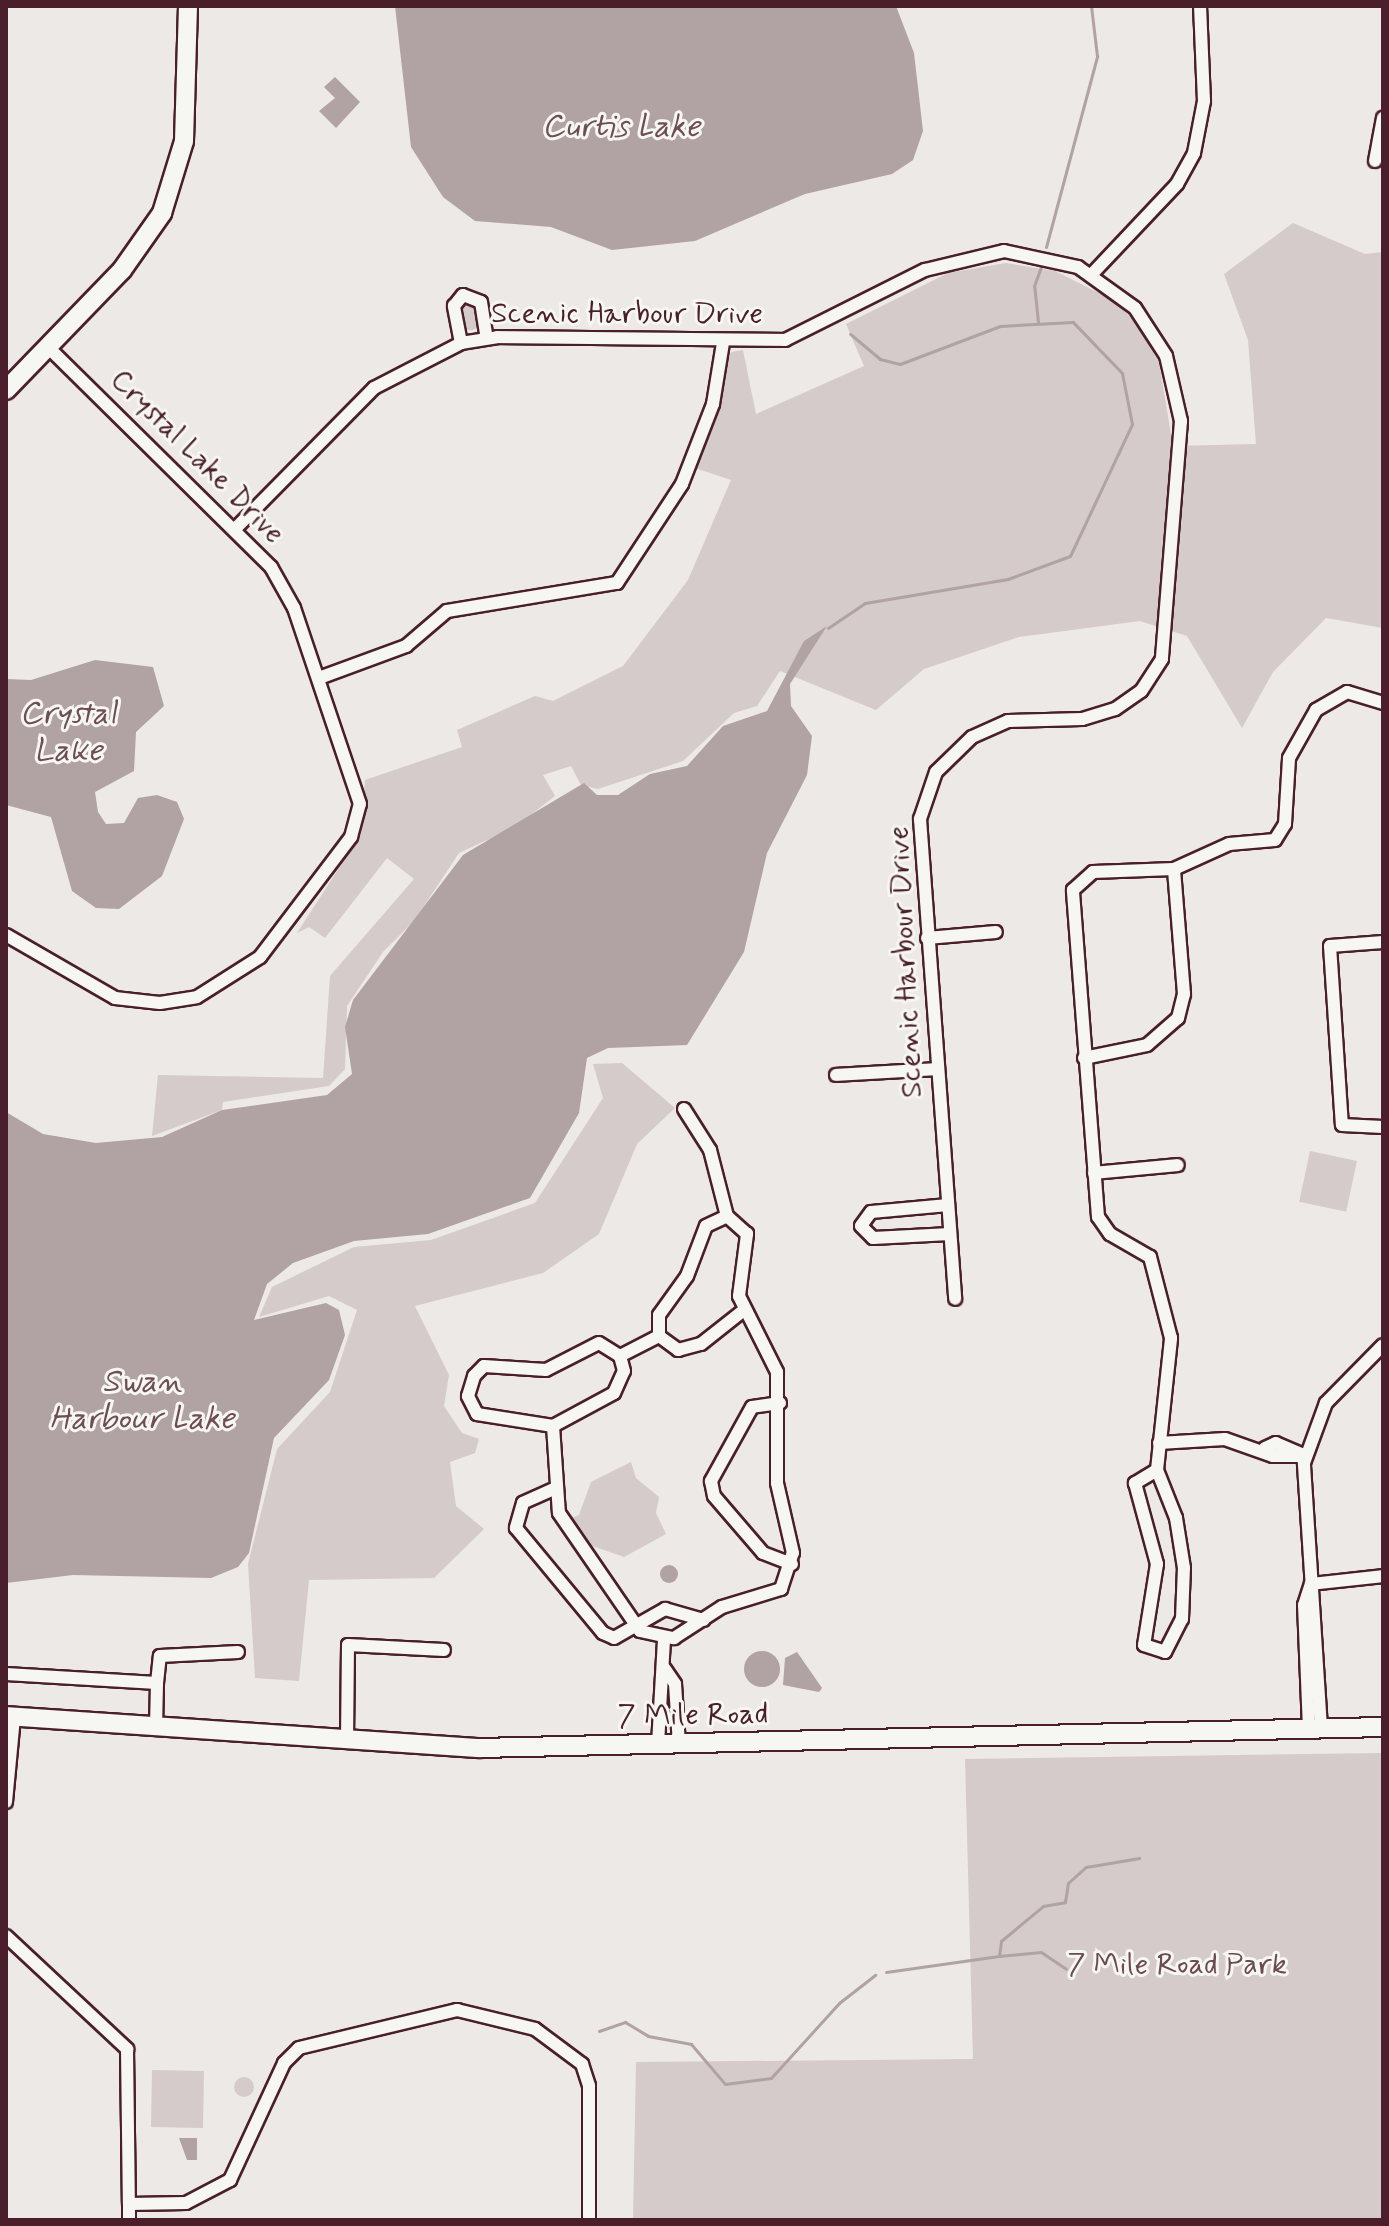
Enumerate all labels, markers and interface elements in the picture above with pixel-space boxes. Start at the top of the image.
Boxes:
water label: Curtis Lake [539,108,703,146]
street label: Scenic Harbour Drive [489,296,765,332]
street label: Crystal Lake Drive [100,360,294,554]
water label: Crystal Lake [20,696,116,771]
street label: Scenic Harbour Drive [881,823,931,1101]
water label: Swan Harbour Lake [47,1364,237,1439]
street label: 7 Mile Road [618,1697,768,1735]
park label: 7 Mile Road Park [1068,1947,1286,1983]

